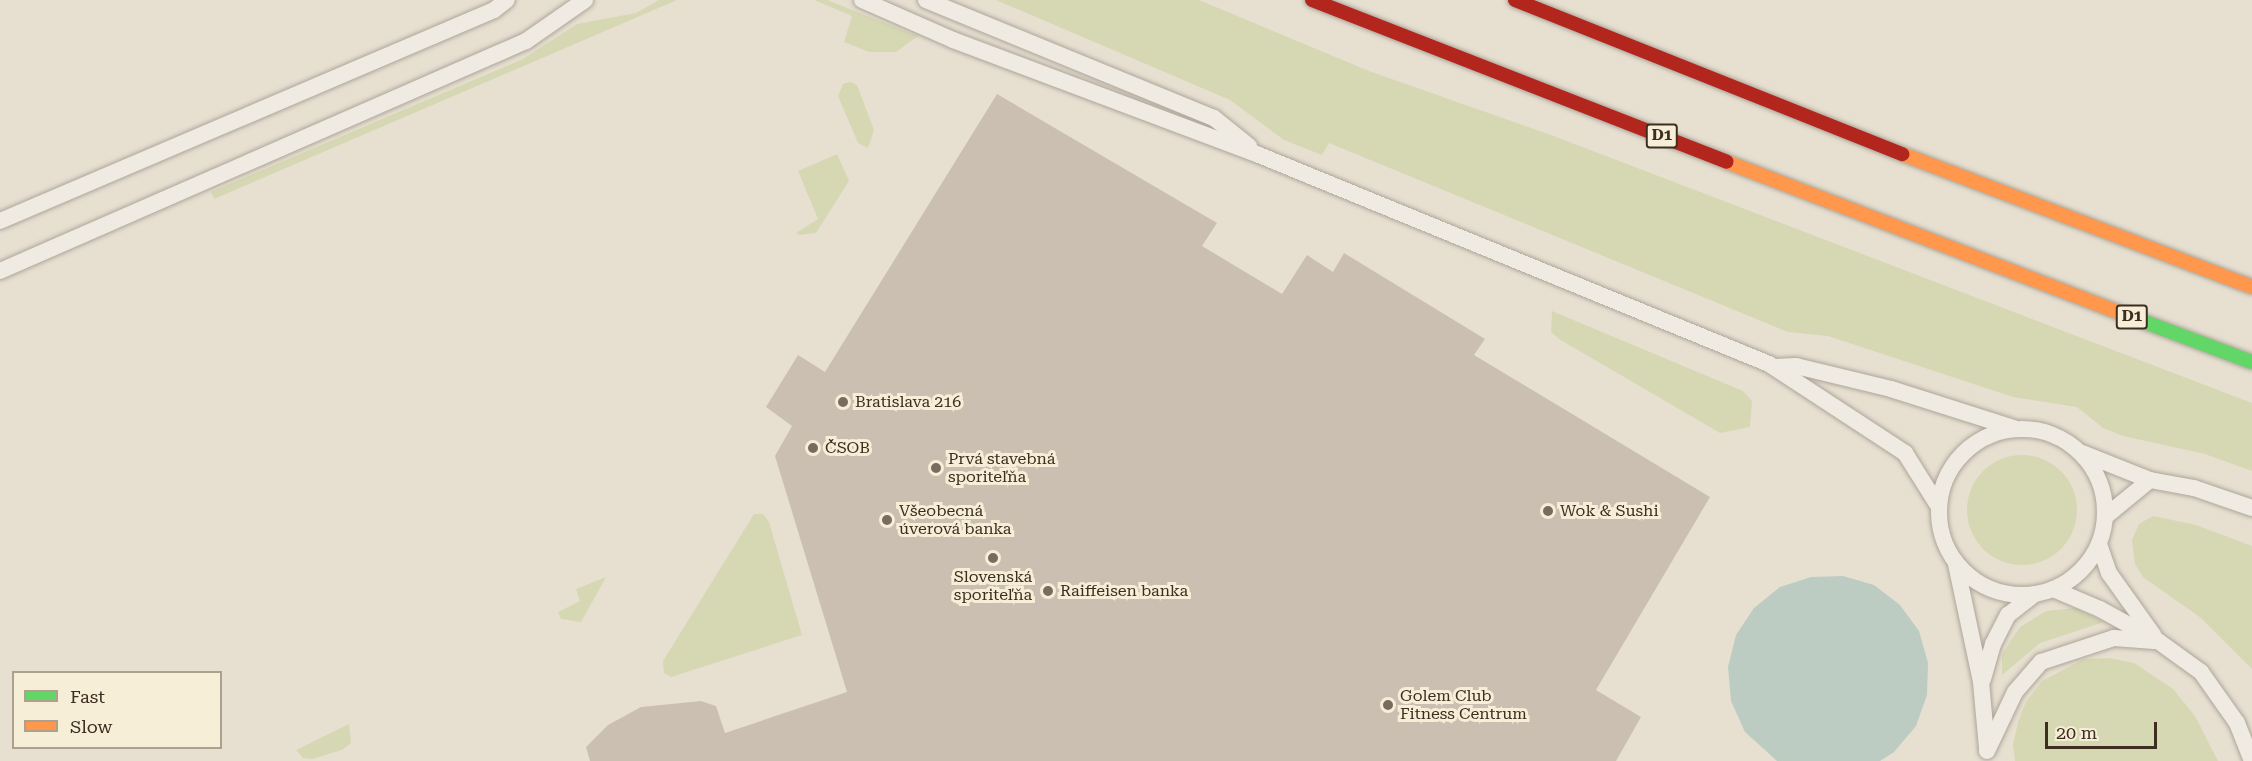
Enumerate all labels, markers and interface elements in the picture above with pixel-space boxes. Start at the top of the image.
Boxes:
road number: D1 [1646,124,1678,148]
road number: D1 [2116,305,2148,329]
place label: Bratislava 216 [855,392,961,412]
marker: Bratislava 216 [836,395,850,409]
place label: ČSOB [825,438,870,458]
marker: ČSOB [806,441,820,455]
place label: Prvá stavebná sporiteľňa [948,449,1056,487]
marker: Prvá stavebná sporiteľňa [929,461,943,475]
place label: Všeobecná úverová banka [899,501,1011,539]
place label: Wok & Sushi [1560,501,1659,521]
marker: Wok & Sushi [1541,504,1555,518]
marker: Všeobecná úverová banka [880,513,894,527]
marker: Slovenská sporiteľňa [986,551,1000,565]
place label: Slovenská sporiteľňa [954,567,1032,605]
place label: Raiffeisen banka [1060,581,1188,601]
marker: Raiffeisen banka [1041,584,1055,598]
legend [12,671,222,749]
text: Fast [70,686,105,707]
place label: Golem Club Fitness Centrum [1400,686,1527,724]
marker: Golem Club Fitness Centrum [1381,698,1395,712]
scale bar [2048,710,2160,748]
text: Slow [70,716,112,737]
text: 20 m [2056,722,2097,743]

